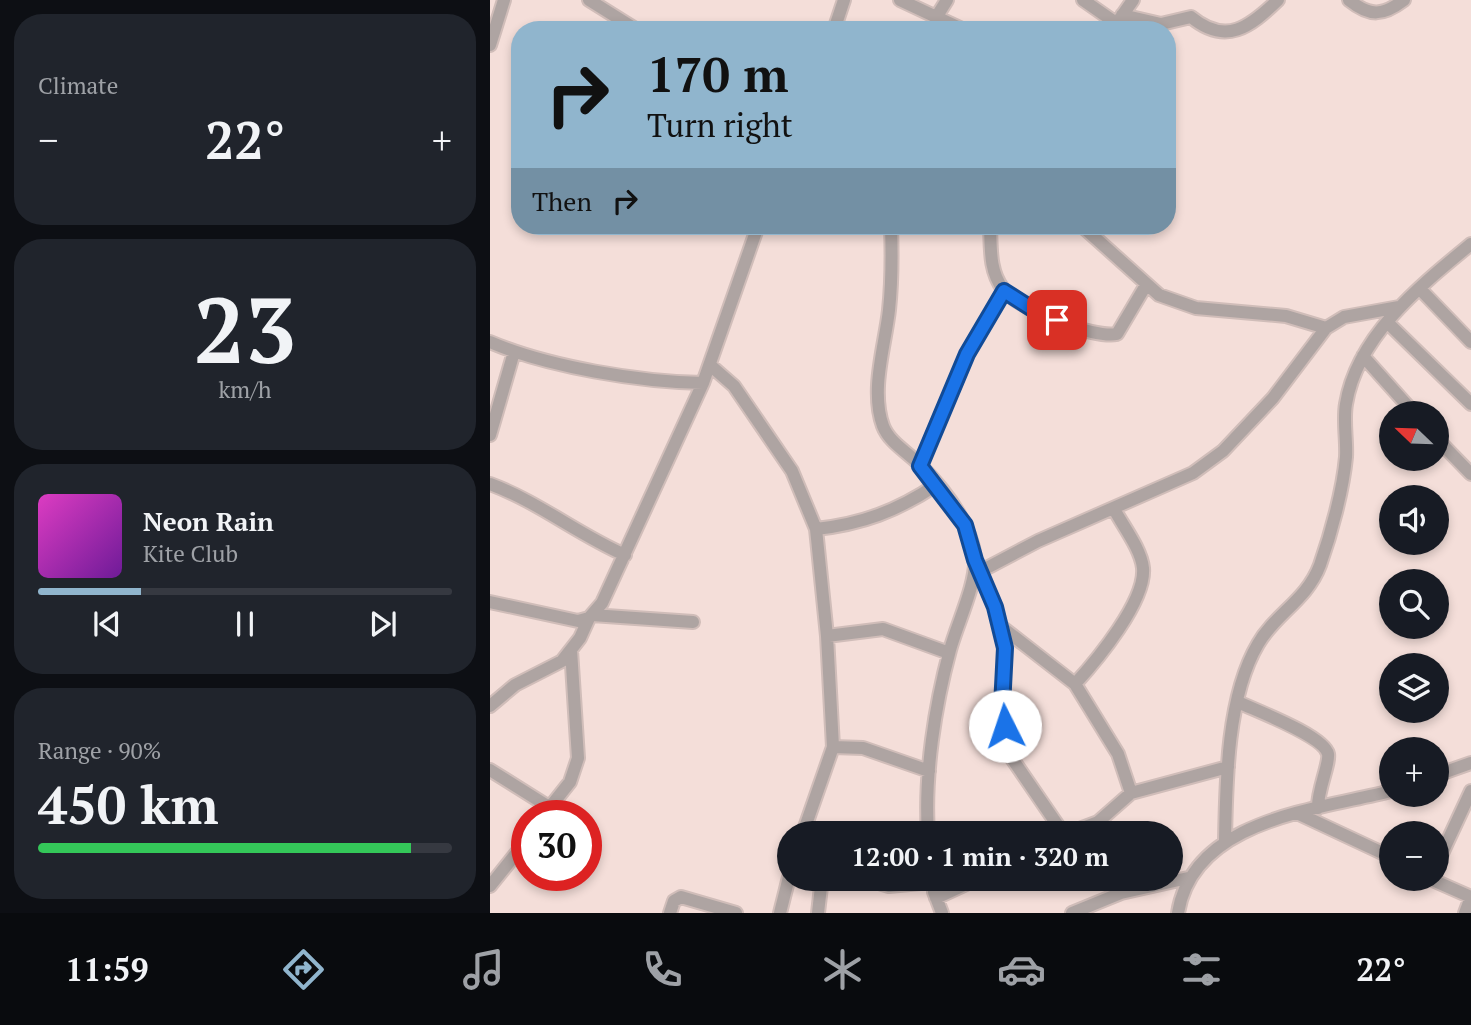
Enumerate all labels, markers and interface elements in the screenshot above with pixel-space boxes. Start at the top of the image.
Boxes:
text: 170 m [647,41,789,106]
icon: right [532,49,623,140]
text: Climate [38,70,118,101]
text: Turn right [647,104,793,146]
text: 22° [205,105,285,174]
text: − [38,115,58,165]
text: + [432,115,452,165]
icon: right [606,182,644,220]
text: Then [532,184,592,218]
text: 23 [194,268,296,389]
pin [1027,290,1087,350]
icon: arrive [1038,301,1076,339]
text: km/h [218,374,272,405]
north arrow [1379,401,1449,471]
map controls [1379,401,1449,891]
button: sound [1379,485,1449,555]
text: Neon Rain [143,504,274,538]
text: Kite Club [143,538,238,569]
button: search [1379,569,1449,639]
icon: previous [88,605,126,643]
icon: pause [226,605,264,643]
icon: next [364,605,402,643]
button: layers [1379,653,1449,723]
position arrow [968,689,1042,763]
text: Range · 90% [38,735,161,766]
button: + [1379,737,1449,807]
text: 450 km [38,770,219,839]
speed limit sign: 30 [511,800,602,891]
button: − [1379,821,1449,891]
text: 12:00 · 1 min · 320 m [851,839,1109,873]
icon: directions [279,945,328,994]
icon: music [459,945,508,994]
icon: phone [638,945,687,994]
icon: climate [818,945,867,994]
icon: car [997,945,1046,994]
icon: filters [1177,945,1226,994]
text: 11:59 [65,948,149,990]
text: 22° [1356,948,1406,990]

